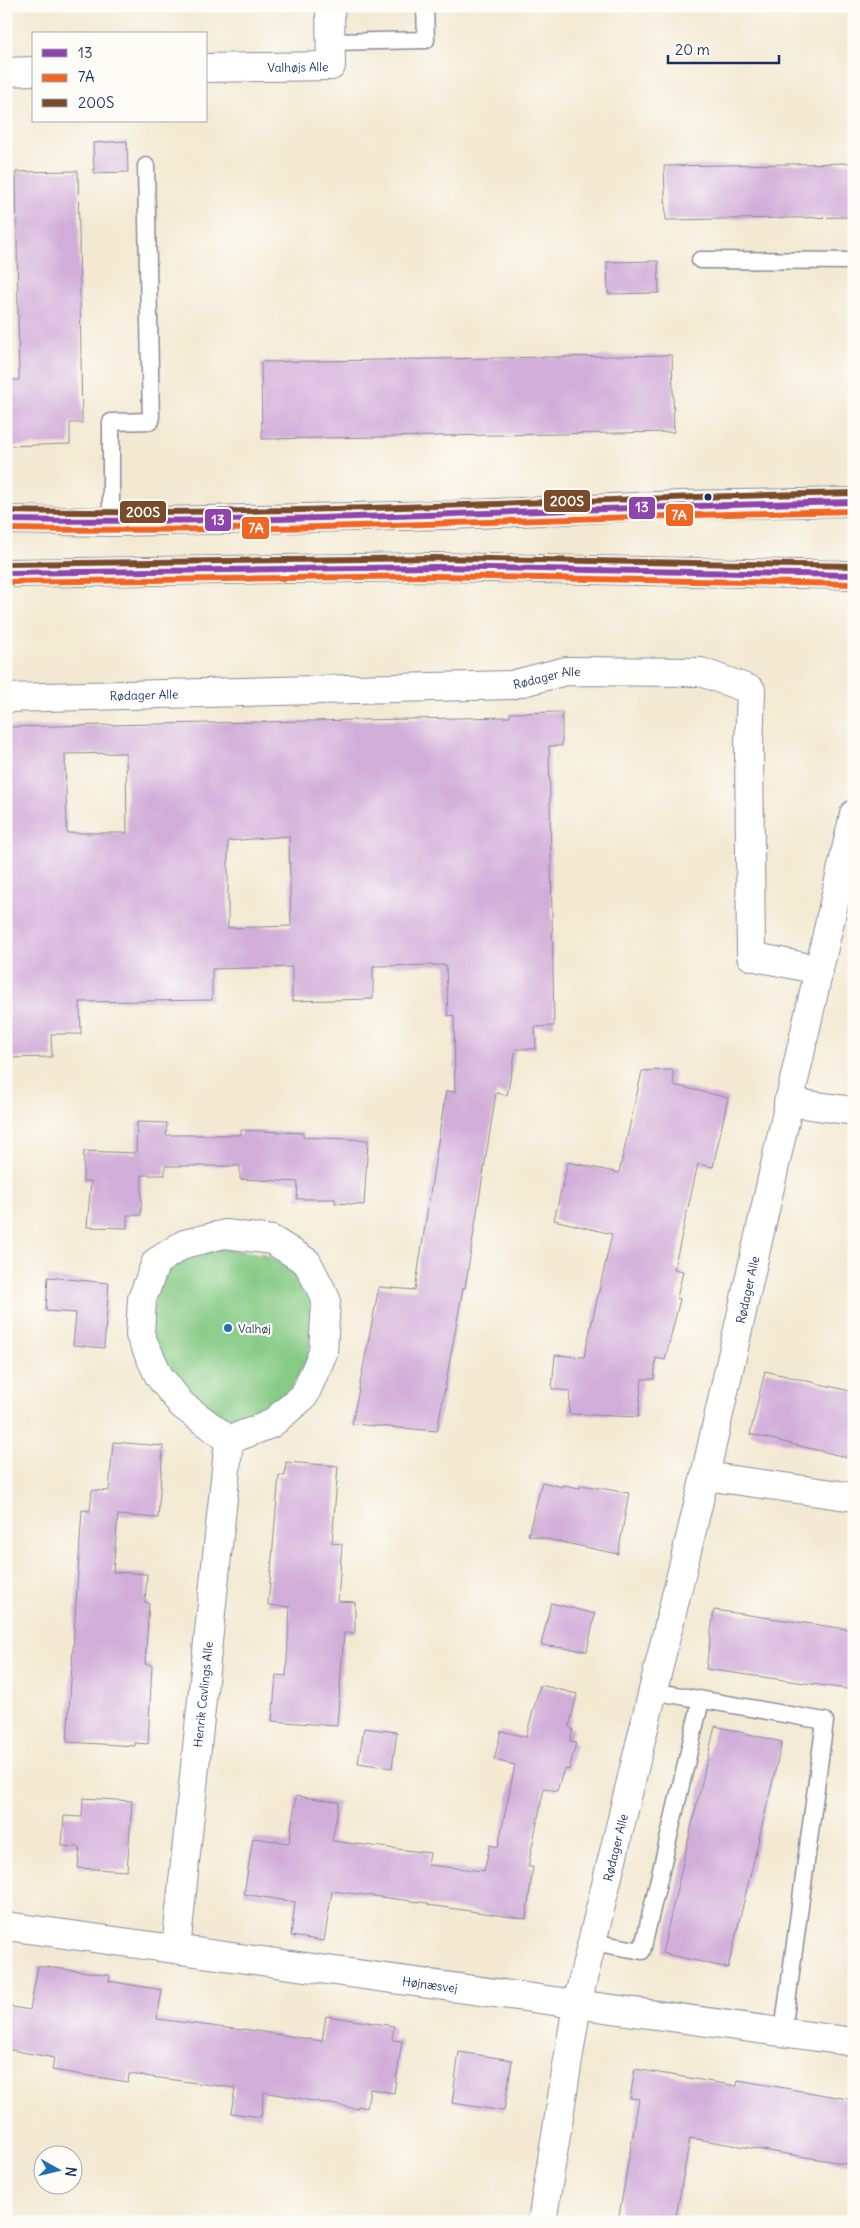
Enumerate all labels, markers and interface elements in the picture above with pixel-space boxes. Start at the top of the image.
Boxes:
legend [32,32,208,122]
scale bar [668,32,779,64]
text: 20 m [675,40,710,59]
text: 13 [78,43,92,62]
street label: Valhøjs Alle [267,59,329,75]
text: 7A [78,67,95,86]
text: 200S [78,93,114,112]
line badge: 200S [543,489,591,513]
text: 200S [550,492,584,510]
unlabelled marker [703,492,713,502]
line badge: 13 [628,496,656,520]
text: 13 [635,498,649,516]
line badge: 200S [119,500,167,524]
text: 200S [126,503,160,521]
line badge: 7A [665,503,694,527]
text: 7A [671,506,687,524]
line badge: 13 [204,508,232,532]
text: 13 [211,511,225,529]
line badge: 7A [241,516,270,540]
text: 7A [248,519,264,537]
street label: Rødager Alle [512,663,580,692]
street label: Rødager Alle [109,686,178,703]
street label: Rødager Alle [732,1255,762,1325]
place label: Valhøj [238,1321,271,1336]
marker: Valhøj [222,1322,234,1334]
street label: Henrik Cavlings Alle [190,1641,215,1748]
street label: Rødager Alle [600,1812,630,1882]
street label: Højnæsvej [402,1973,459,1995]
north arrow [32,2146,82,2196]
text: N [61,2166,80,2178]

